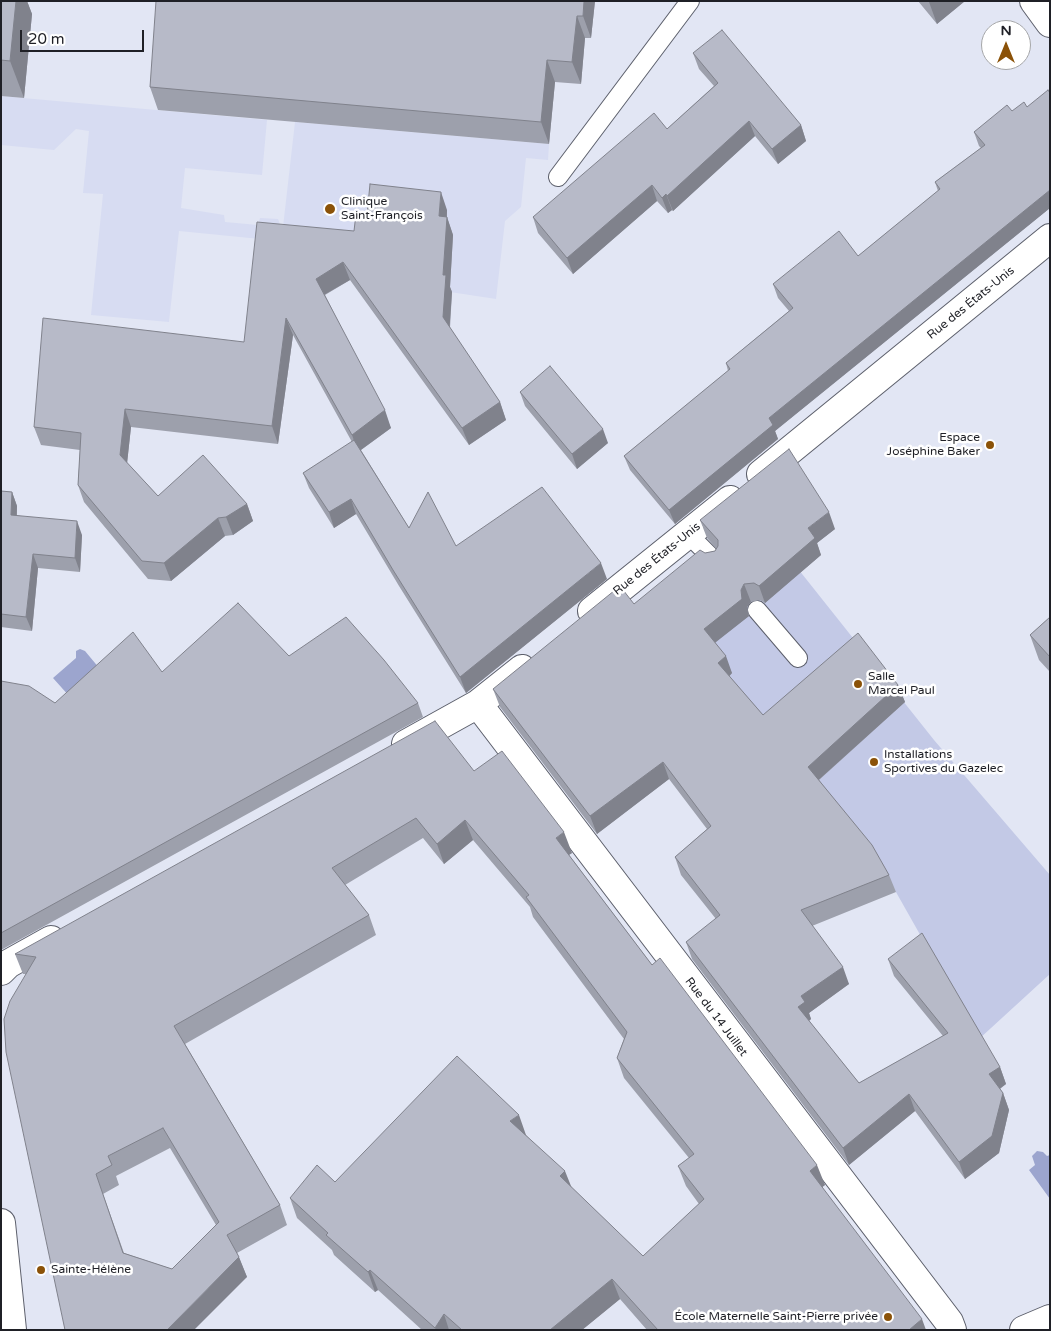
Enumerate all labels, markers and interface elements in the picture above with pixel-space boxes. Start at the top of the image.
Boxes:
scale bar [22,20,146,52]
north arrow [981,20,1031,70]
text: N [1000,22,1012,39]
text: 20 m [28,30,65,48]
place label: Clinique Saint-François [341,195,423,223]
marker: Clinique Saint-François [323,202,337,216]
street label: Rue des États-Unis [925,263,1017,343]
place label: Espace Joséphine Baker [887,431,980,459]
marker: Espace Joséphine Baker [984,439,996,451]
street label: Rue des États-Unis [611,519,703,599]
place label: Salle Marcel Paul [868,670,935,698]
marker: Salle Marcel Paul [852,678,864,690]
place label: Installations Sportives du Gazelec [884,748,1003,776]
marker: Installations Sportives du Gazelec [868,756,880,768]
street label: Rue du 14 Juillet [682,975,750,1059]
place label: Sainte-Hélène [51,1263,131,1277]
marker: Sainte-Hélène [35,1264,47,1276]
place label: École Maternelle Saint-Pierre privée [674,1310,878,1324]
marker: École Maternelle Saint-Pierre privée [882,1311,894,1323]

